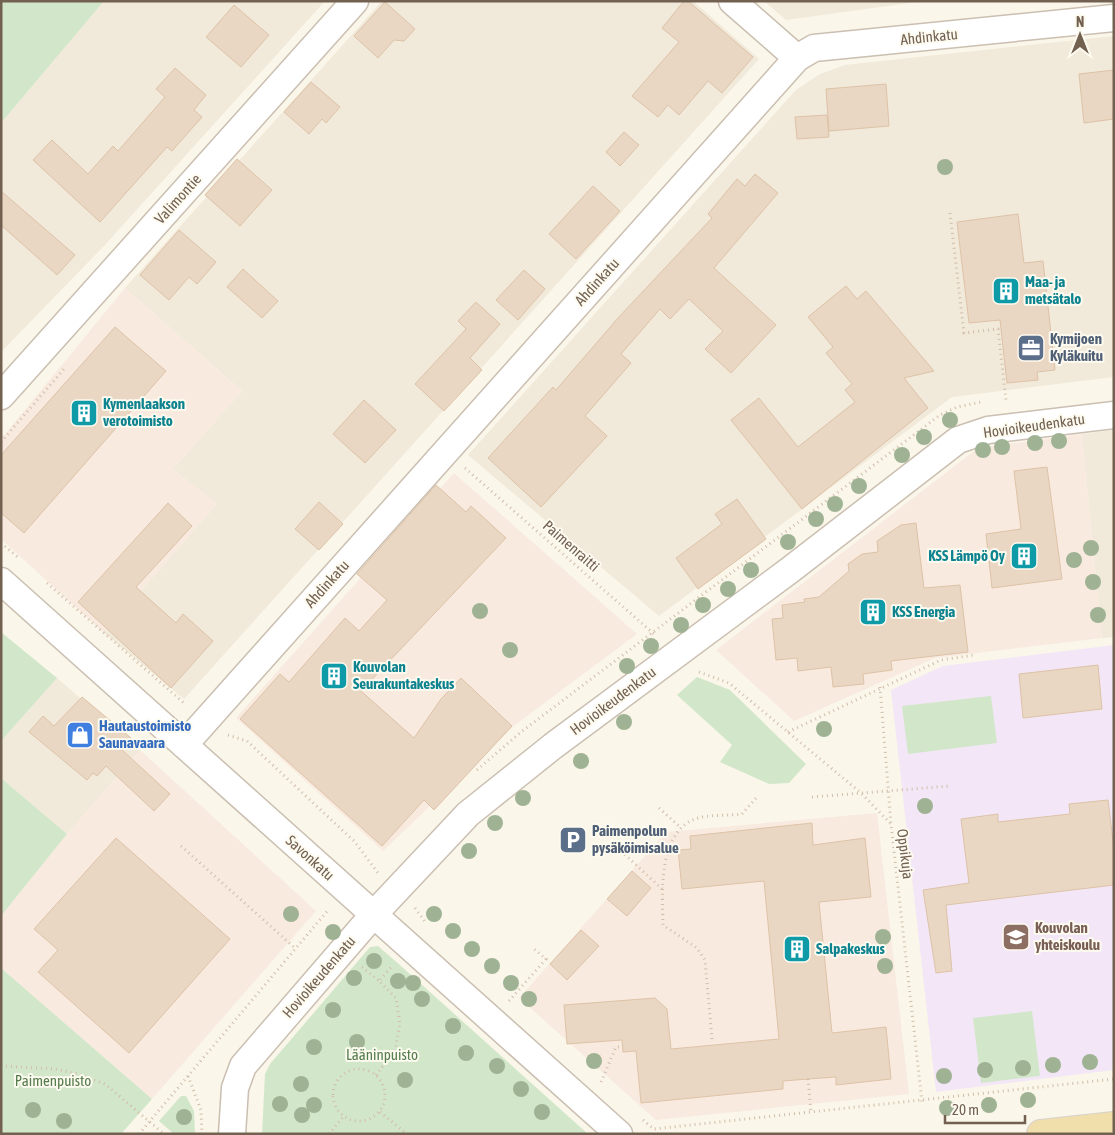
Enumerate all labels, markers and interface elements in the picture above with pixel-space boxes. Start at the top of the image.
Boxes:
north arrow [1055,10,1105,60]
text: N [1076,14,1084,30]
street label: Ahdinkatu [899,25,958,48]
street label: Valimontie [151,170,204,227]
street label: Ahdinkatu [571,255,622,309]
place label: Maa- ja metsätalo [1025,273,1081,307]
building icon: Maa- ja metsätalo [991,276,1021,306]
place label: Kymijoen Kyläkuitu [1050,330,1103,364]
office icon: Kymijoen Kyläkuitu [1016,333,1046,363]
place label: Kymenlaakson verotoimisto [103,395,185,429]
building icon: Kymenlaakson verotoimisto [69,398,99,428]
street label: Hovioikeudenkatu [982,410,1086,441]
street label: Paimenraitti [540,517,603,575]
building icon: KSS Lämpö Oy [1009,541,1039,571]
place label: KSS Lämpö Oy [928,547,1006,564]
street label: Ahdinkatu [301,557,352,611]
building icon: KSS Energia [858,597,888,627]
place label: KSS Energia [892,603,955,620]
place label: Kouvolan Seurakuntakeskus [353,658,455,692]
building icon: Kouvolan Seurakuntakeskus [319,661,349,691]
street label: Hovioikeudenkatu [567,663,659,738]
place label: Hautaustoimisto Saunavaara [99,717,191,751]
shop icon: Hautaustoimisto Saunavaara [65,720,95,750]
place label: Paimenpolun pysäköimisalue [592,822,679,856]
parking icon: Paimenpolun pysäköimisalue [558,825,588,855]
street label: Oppikuja [894,828,917,880]
street label: Savonkatu [283,832,338,884]
place label: Kouvolan yhteiskoulu [1035,919,1100,953]
school or university icon: Kouvolan yhteiskoulu [1001,922,1031,952]
street label: Hovioikeudenkatu [279,932,359,1021]
building icon: Salpakeskus [782,934,812,964]
place label: Salpakeskus [816,940,886,957]
park label: Lääninpuisto [346,1046,418,1063]
park label: Paimenpuisto [15,1072,91,1089]
scale bar [945,1092,1025,1124]
text: 20 m [952,1101,979,1118]

